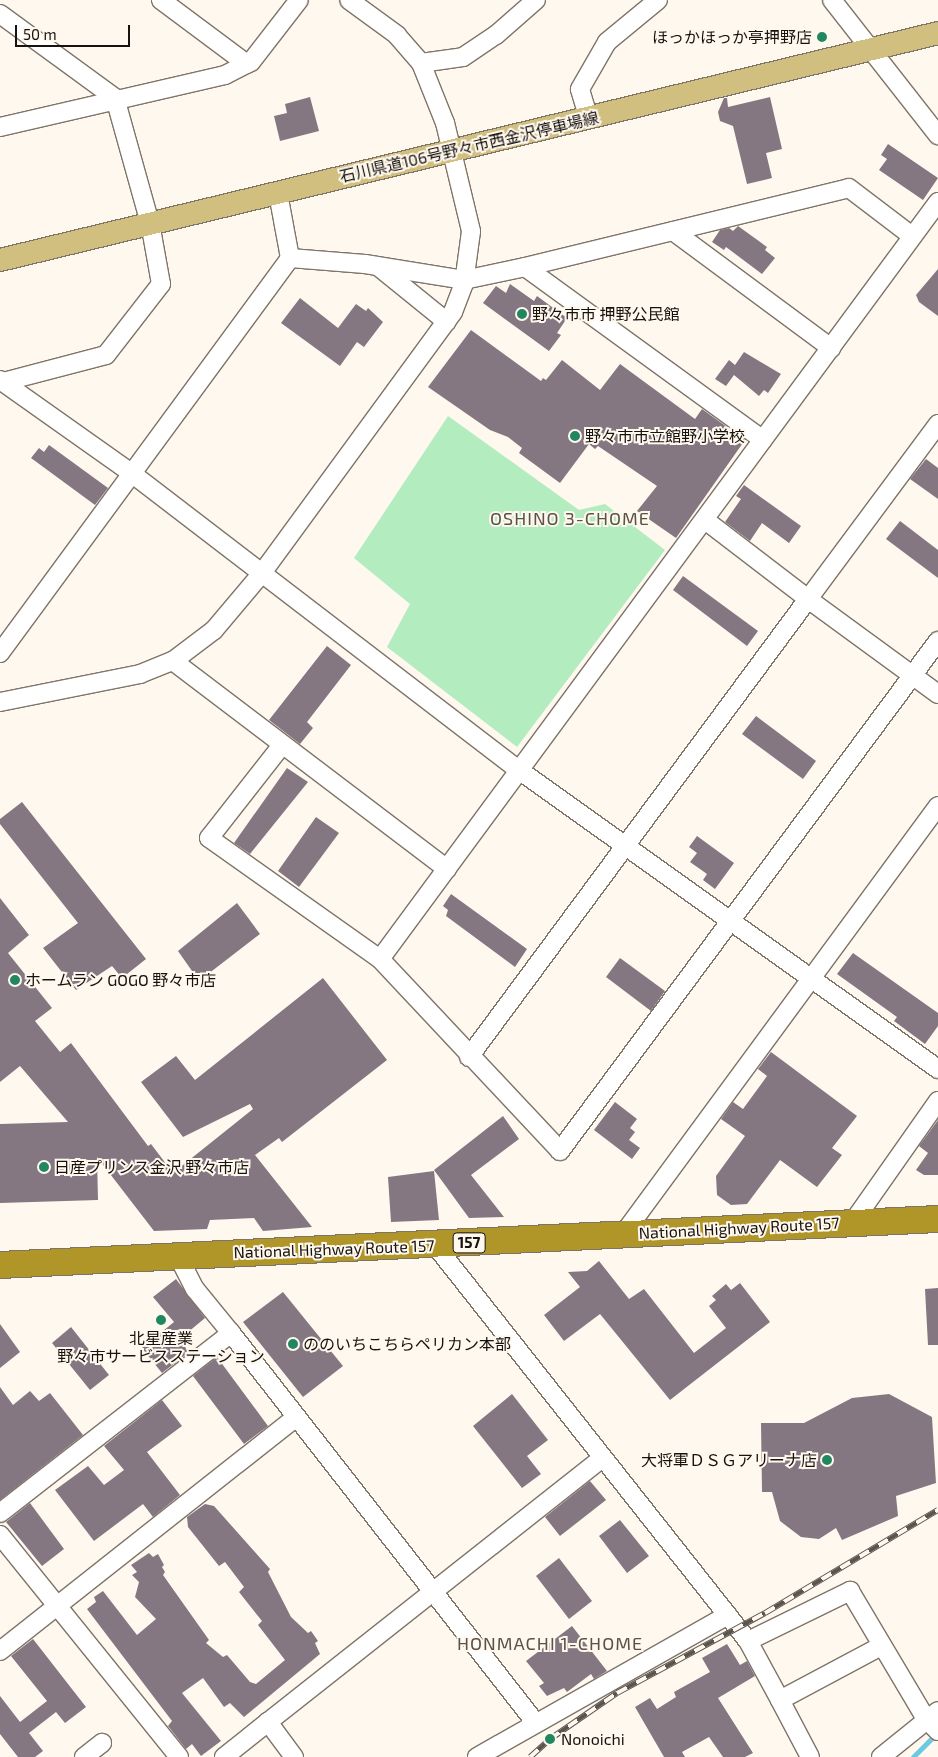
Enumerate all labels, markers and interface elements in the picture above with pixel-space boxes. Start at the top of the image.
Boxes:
scale bar [18,15,132,47]
text: 50 m [23,25,57,43]
place label: ほっかほっか亭押野店 [652,27,812,47]
marker: ほっかほっか亭押野店 [816,31,828,43]
street label: 石川県道106号野々市西金沢停車場線 [338,108,600,186]
place label: 野々市市 押野公民館 [532,304,680,324]
marker: 野々市市 押野公民館 [516,308,528,320]
place label: 野々市市立館野小学校 [585,426,745,446]
marker: 野々市市立館野小学校 [569,430,581,442]
district label: OSHINO 3-CHOME [488,507,652,529]
place label: ホームラン GOGO 野々市店 [25,970,218,990]
marker: ホームラン GOGO 野々市店 [9,974,21,986]
place label: 日産プリンス金沢 野々市店 [54,1157,250,1177]
marker: 日産プリンス金沢 野々市店 [38,1161,50,1173]
street label: National Highway Route 157 [638,1213,840,1243]
road number: 157 [452,1230,486,1256]
street label: National Highway Route 157 [233,1236,435,1262]
marker: 北星産業 野々市サービスステーション [155,1314,167,1326]
place label: 北星産業 野々市サービスステーション [57,1328,265,1366]
place label: ののいちこちらペリカン本部 [303,1334,511,1354]
marker: ののいちこちらペリカン本部 [287,1338,299,1350]
place label: 大将軍ＤＳＧアリーナ店 [641,1450,817,1470]
marker: 大将軍ＤＳＧアリーナ店 [821,1454,833,1466]
district label: HONMACHI 1-CHOME [455,1632,645,1654]
place label: Nonoichi [561,1729,625,1749]
marker: Nonoichi [543,1732,557,1746]

